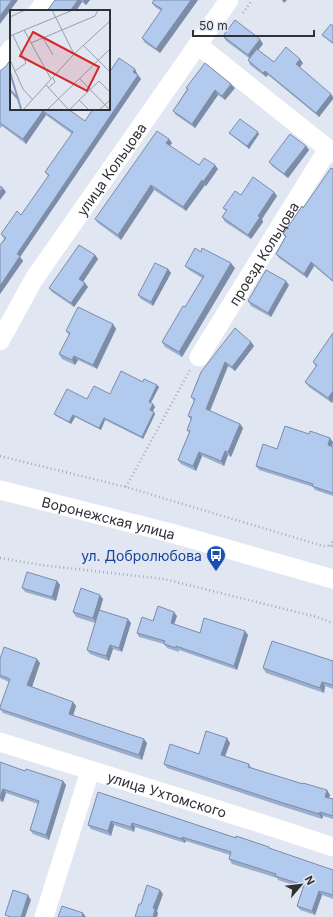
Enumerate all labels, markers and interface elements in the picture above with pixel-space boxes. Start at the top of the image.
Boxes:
inset map [10,10,110,110]
scale bar [193,12,314,38]
text: 50 m [199,18,228,33]
street label: улица Кольцова [73,119,149,219]
street label: проезд Кольцова [225,198,302,308]
street label: Воронежская улица [40,492,177,542]
bus stop icon: ул. Добролюбова [205,544,227,572]
place label: ул. Добролюбова [81,547,202,564]
street label: улица Ухтомского [105,767,229,820]
north arrow [281,865,321,905]
text: N [302,873,318,887]

